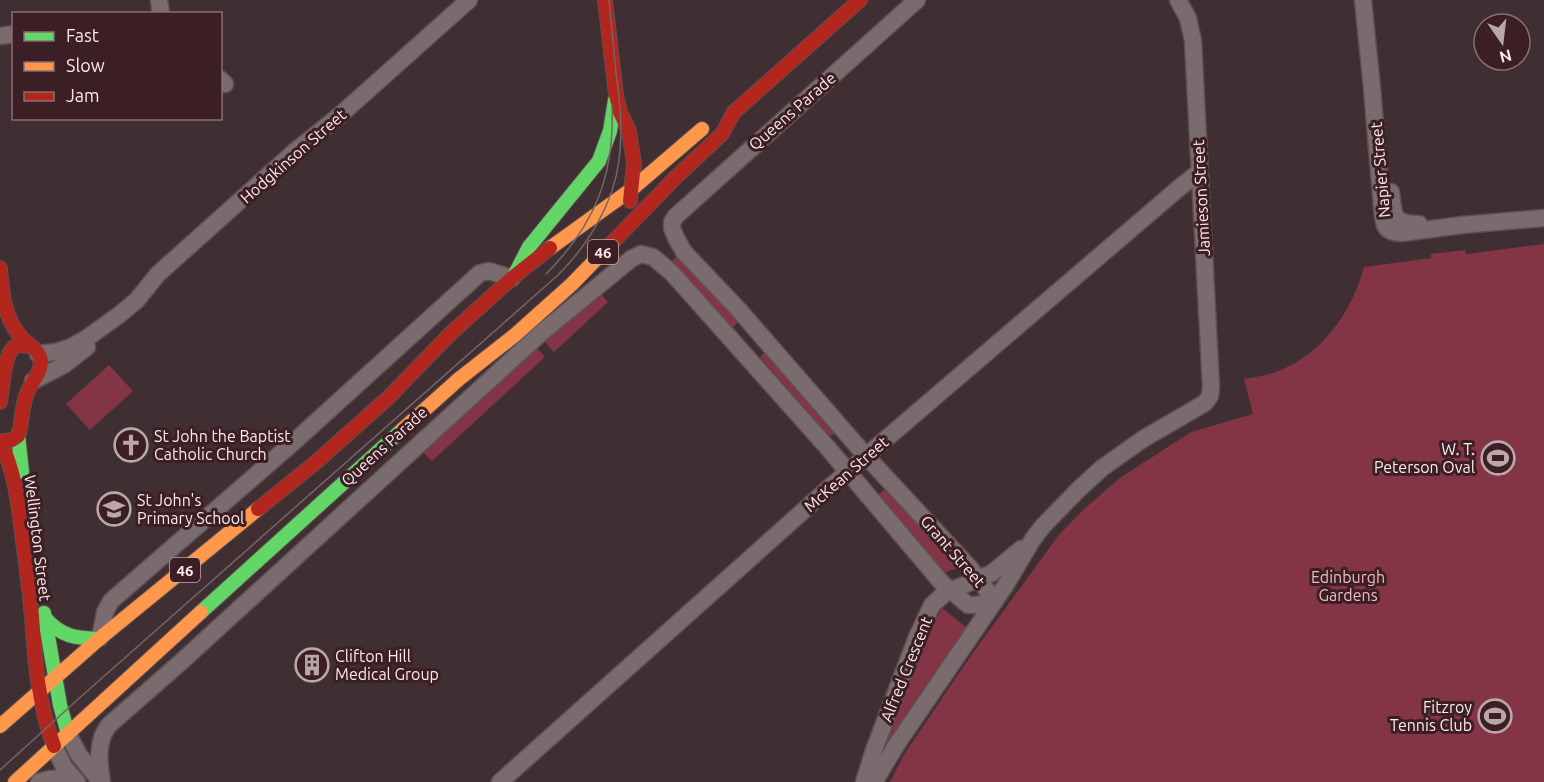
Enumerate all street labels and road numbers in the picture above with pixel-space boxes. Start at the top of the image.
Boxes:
street label: Queens Parade [745,68,839,154]
street label: Hodgkinson Street [237,105,350,207]
street label: Napier Street [1367,121,1393,219]
street label: Jamieson Street [1189,139,1213,257]
road number: 46 [588,240,618,264]
street label: Queens Parade [337,403,431,489]
street label: McKean Street [800,432,892,515]
street label: Wellington Street [21,474,55,603]
street label: Grant Street [917,512,989,591]
road number: 46 [170,558,200,582]
street label: Alfred Crescent [877,613,936,724]

